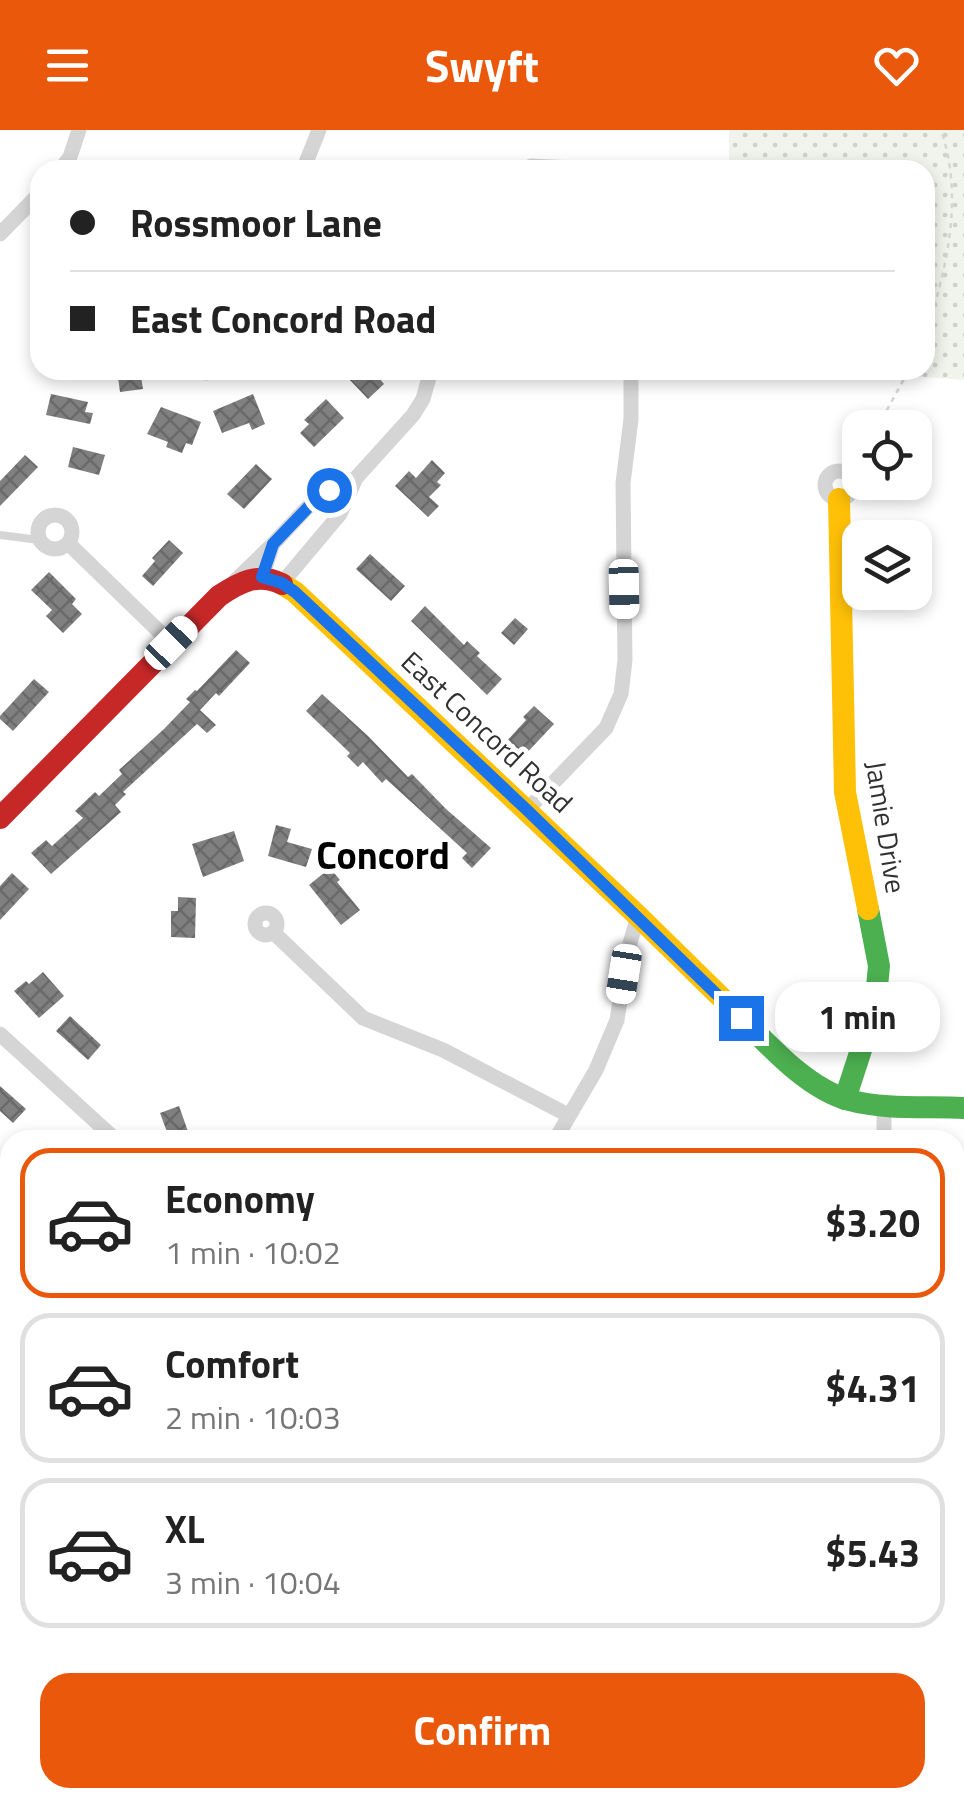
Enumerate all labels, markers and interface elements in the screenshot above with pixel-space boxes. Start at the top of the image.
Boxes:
text: Swyft [425,31,539,99]
icon: menu [40,38,95,93]
icon: heart [869,38,924,93]
text: Rossmoor Lane [130,194,382,252]
text: East Concord Road [130,290,436,348]
map controls [842,410,932,610]
button: locate [842,410,932,500]
route start [307,468,352,513]
button: layers [842,520,932,610]
car [608,559,640,619]
car [139,611,203,675]
street label: East Concord Road [392,641,583,823]
street label: Jamie Drive [855,758,918,896]
district label: Concord [316,826,450,884]
car [604,942,644,1006]
callout: 1 min [776,983,941,1053]
text: 1 min [819,993,896,1041]
route end [719,996,764,1041]
text: Economy [165,1170,315,1228]
icon: car [45,1178,135,1268]
text: $3.20 [825,1194,920,1252]
text: 1 min · 10:02 [165,1228,341,1276]
text: Comfort [165,1335,299,1393]
icon: car [45,1343,135,1433]
text: $4.31 [825,1359,920,1417]
text: 2 min · 10:03 [165,1393,341,1441]
text: XL [165,1500,205,1558]
icon: car [45,1508,135,1598]
text: $5.43 [825,1524,920,1582]
text: 3 min · 10:04 [165,1558,341,1606]
button: Confirm [40,1673,925,1788]

